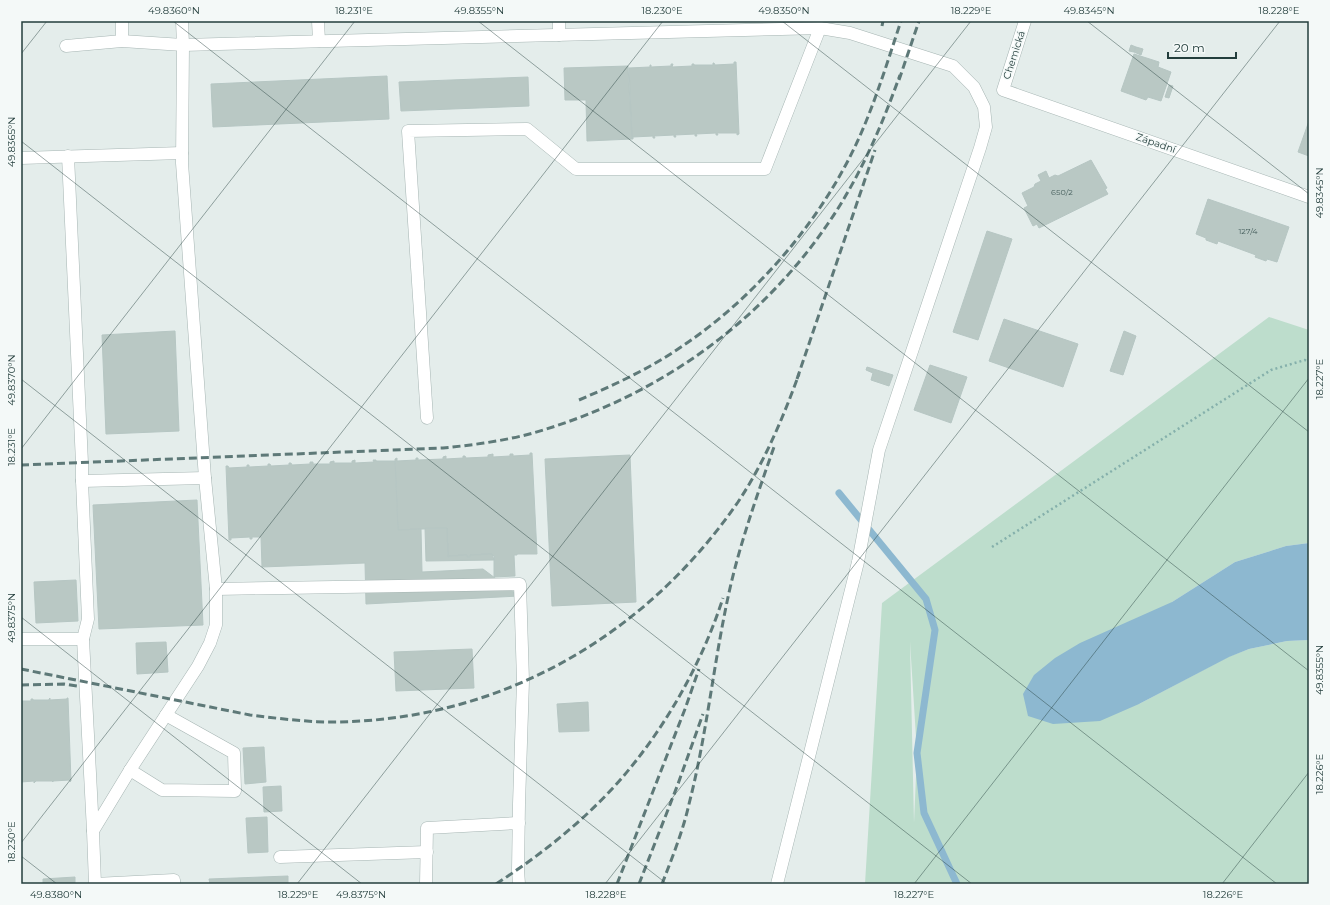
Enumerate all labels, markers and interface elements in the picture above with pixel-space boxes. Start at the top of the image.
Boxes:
text: 49.8360°N [148,4,200,17]
text: 18.231°E [335,4,373,17]
text: 49.8355°N [454,4,504,17]
text: 18.230°E [641,4,683,17]
text: 49.8350°N [758,4,810,17]
text: 18.229°E [951,4,992,17]
text: 49.8345°N [1063,4,1115,17]
text: 18.228°E [1259,4,1300,17]
street label: Chemická [1000,29,1028,81]
scale bar [1168,34,1236,60]
text: 20 m [1174,40,1205,55]
text: 49.8365°N [5,117,18,167]
street label: Západní [1134,130,1179,156]
text: 49.8345°N [1313,167,1326,219]
house number: 650/2 [1051,187,1073,197]
house number: 127/4 [1238,226,1258,236]
text: 49.8370°N [5,354,18,406]
text: 18.227°E [1313,358,1326,399]
text: 18.231°E [5,428,18,466]
text: 49.8375°N [5,593,18,643]
text: 49.8355°N [1313,645,1326,695]
text: 18.226°E [1313,753,1326,794]
text: 18.230°E [5,821,18,863]
text: 49.8380°N [30,888,82,901]
text: 18.229°E [278,888,319,901]
text: 49.8375°N [336,888,386,901]
text: 18.228°E [586,888,627,901]
text: 18.227°E [894,888,935,901]
text: 18.226°E [1203,888,1244,901]

